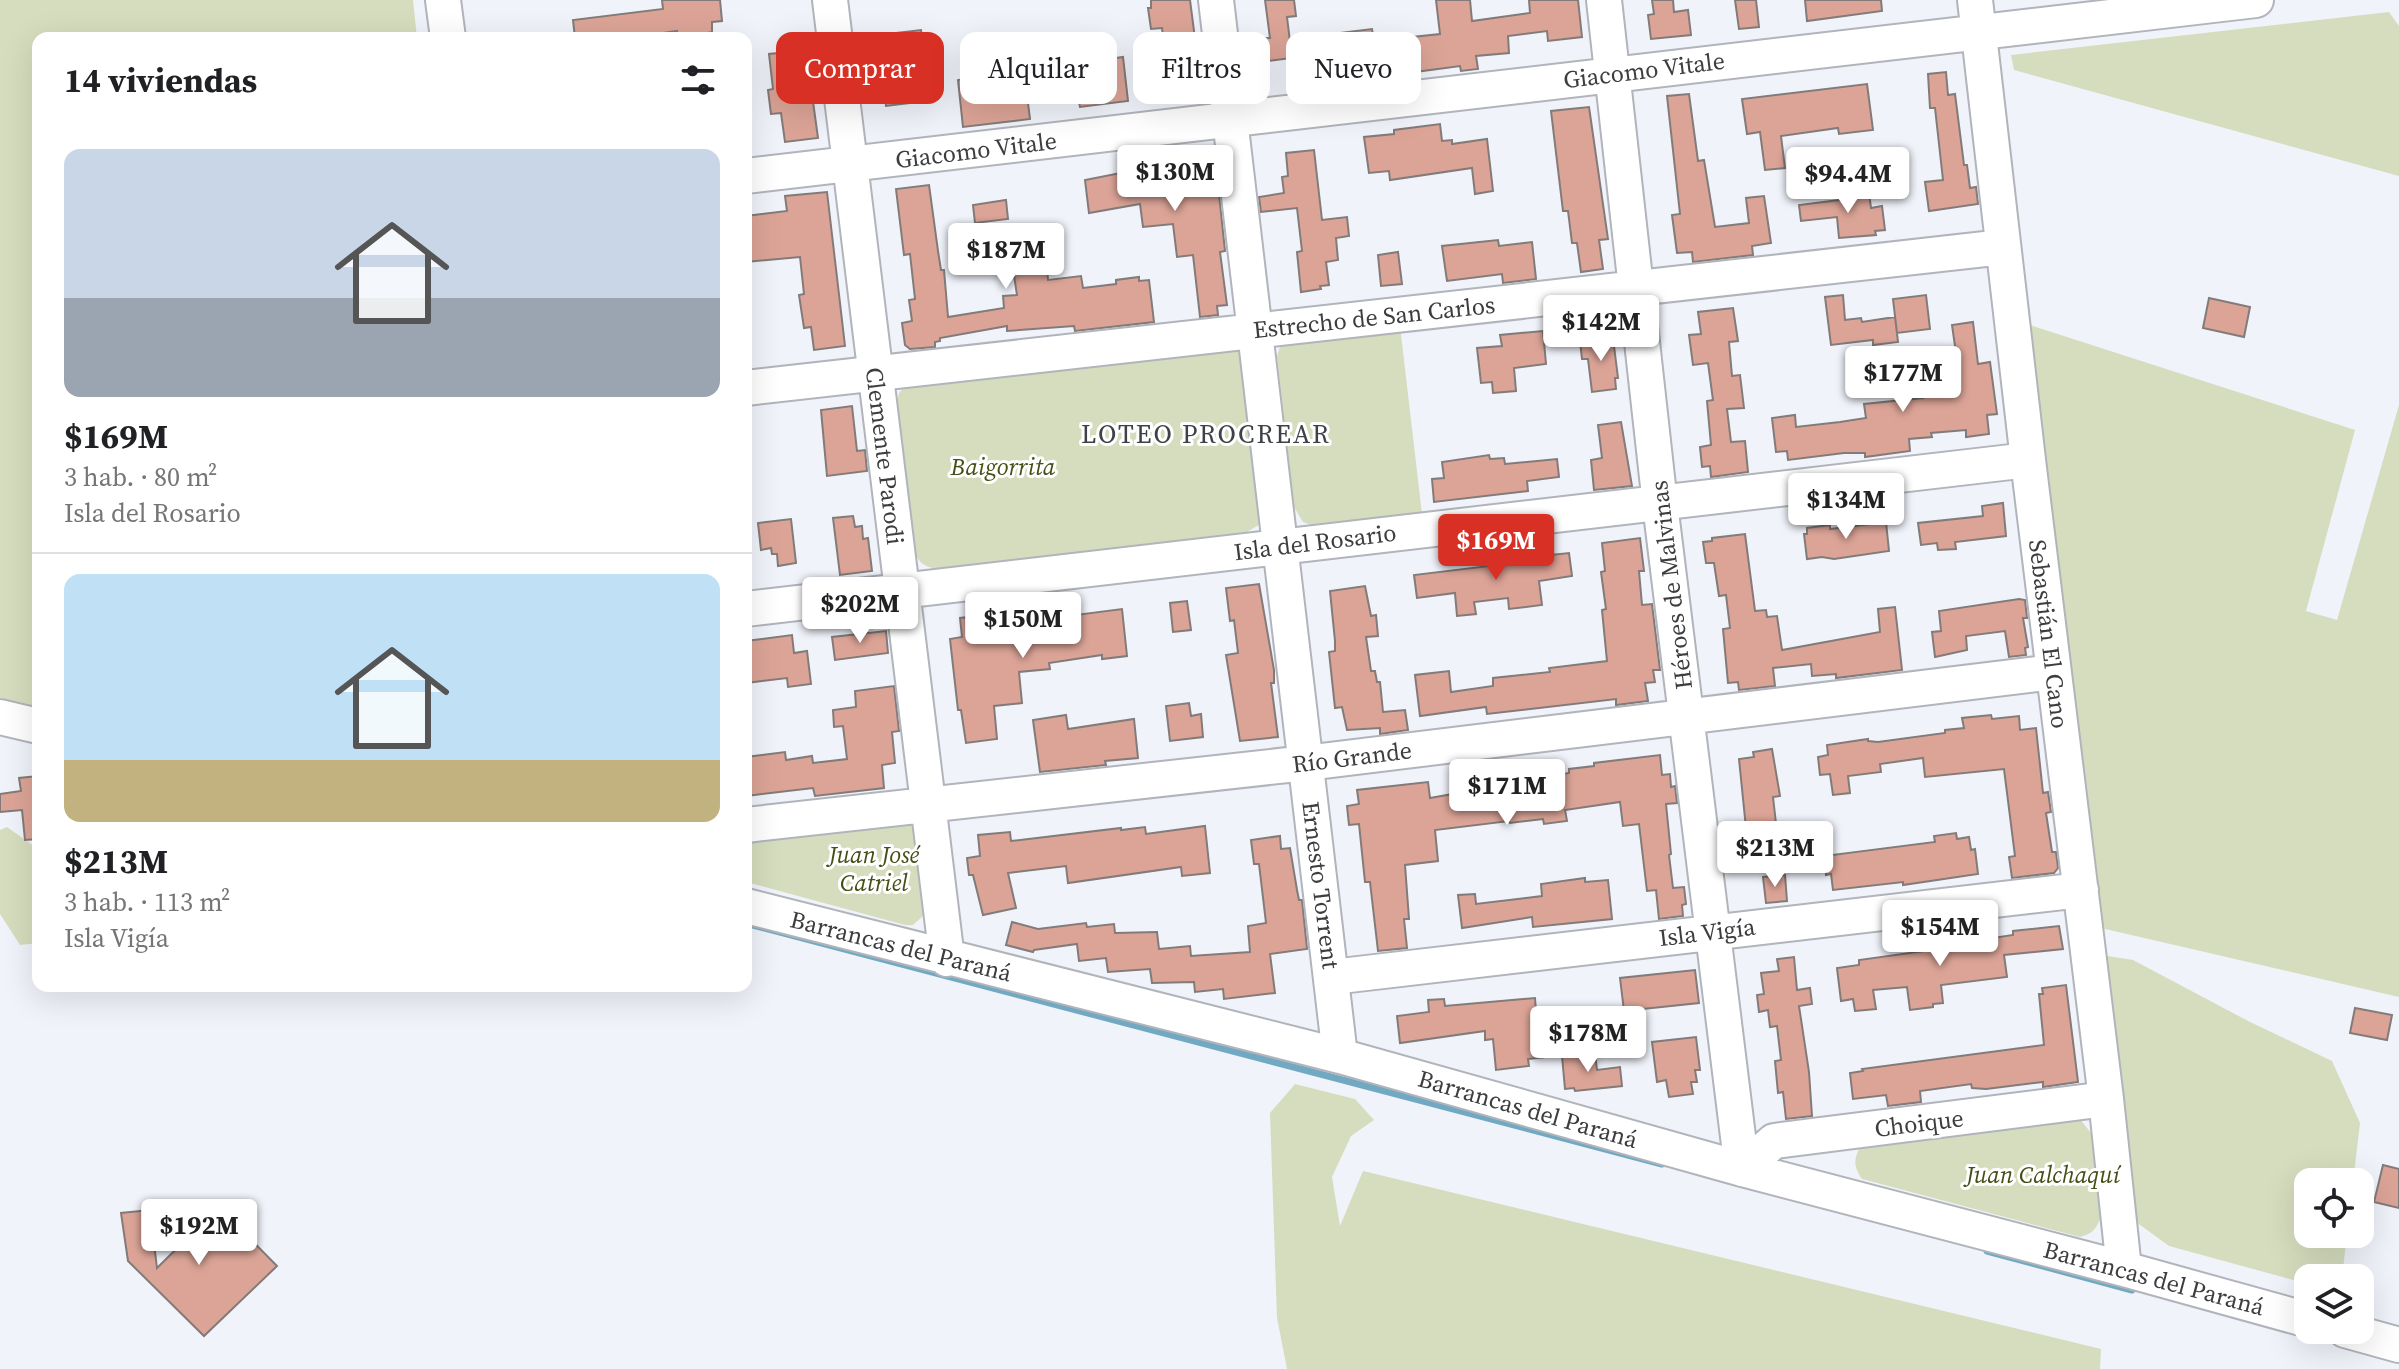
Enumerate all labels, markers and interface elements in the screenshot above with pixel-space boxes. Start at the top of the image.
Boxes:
chip: Comprar [776,32,944,104]
chip: Alquilar [960,32,1117,104]
chip: Filtros [1133,32,1270,104]
chip: Nuevo [1286,32,1421,104]
street label: Giacomo Vitale [1561,44,1727,96]
text: 14 viviendas [64,57,257,103]
icon: filters [676,58,720,102]
street label: Giacomo Vitale [893,124,1059,176]
pin: $130M [1119,145,1231,213]
pin: $94.4M [1783,147,1913,215]
text: $130M [1135,153,1215,189]
text: $94.4M [1804,155,1892,191]
icon: home [320,201,464,345]
pin: $187M [950,223,1062,291]
text: $187M [966,231,1046,267]
street label: Estrecho de San Carlos [1251,288,1497,346]
pin: $142M [1545,295,1657,363]
text: $142M [1561,303,1641,339]
pin: $177M [1847,346,1959,414]
text: $177M [1863,354,1943,390]
street label: Clemente Parodi [858,365,912,547]
text: $169M [64,413,168,459]
district label: LOTEO PROCREAR [1081,416,1331,452]
park label: Baigorrita [950,450,1056,483]
text: 3 hab. · 80 m² [64,459,217,495]
pin: $134M [1790,473,1902,541]
street label: Héroes de Malvinas [1642,479,1700,691]
text: $134M [1806,481,1886,517]
text: Isla del Rosario [64,495,241,531]
pin: $169M [1440,514,1552,582]
street label: Isla del Rosario [1232,516,1398,568]
text: $169M [1456,522,1536,558]
street label: Sebastián El Cano [2021,538,2077,730]
pin: $202M [804,577,916,645]
text: $202M [820,585,900,621]
pin: $150M [967,592,1079,660]
text: $150M [983,600,1063,636]
icon: home [320,626,464,770]
street label: Río Grande [1290,733,1414,781]
pin: $171M [1451,759,1563,827]
text: $171M [1467,767,1547,803]
street label: Ernesto Torrent [1294,799,1348,971]
pin: $213M [1719,821,1831,889]
text: $213M [1735,829,1815,865]
text: $213M [64,838,168,884]
park label: Juan José Catriel [826,838,921,899]
text: 3 hab. · 113 m² [64,884,230,920]
pin: $154M [1884,900,1996,968]
street label: Barrancas del Paraná [787,903,1016,990]
text: $154M [1900,908,1980,944]
street label: Isla Vigía [1657,910,1758,954]
text: Isla Vigía [64,920,169,956]
pin: $178M [1532,1006,1644,1074]
text: $178M [1548,1014,1628,1050]
street label: Barrancas del Paraná [1414,1062,1642,1156]
street label: Choique [1873,1101,1965,1145]
park label: Juan Calchaquí [1963,1158,2122,1191]
map controls [2294,1168,2374,1344]
button: locate [2294,1168,2374,1248]
pin: $192M [143,1199,255,1267]
text: $192M [159,1207,239,1243]
street label: Barrancas del Paraná [2040,1233,2269,1324]
button: layers [2294,1264,2374,1344]

